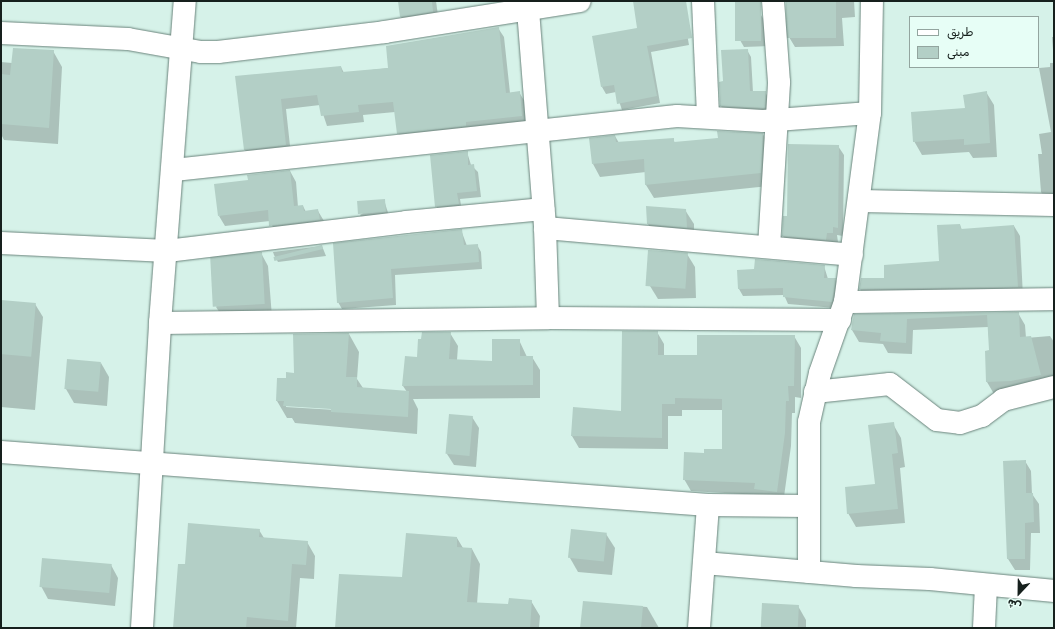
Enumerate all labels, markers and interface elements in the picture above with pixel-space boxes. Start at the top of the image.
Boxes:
legend [909,16,1039,68]
text: طريق [947,25,973,39]
text: مبنى [947,45,969,59]
north arrow [999,573,1039,613]
text: ش [1005,596,1023,613]

